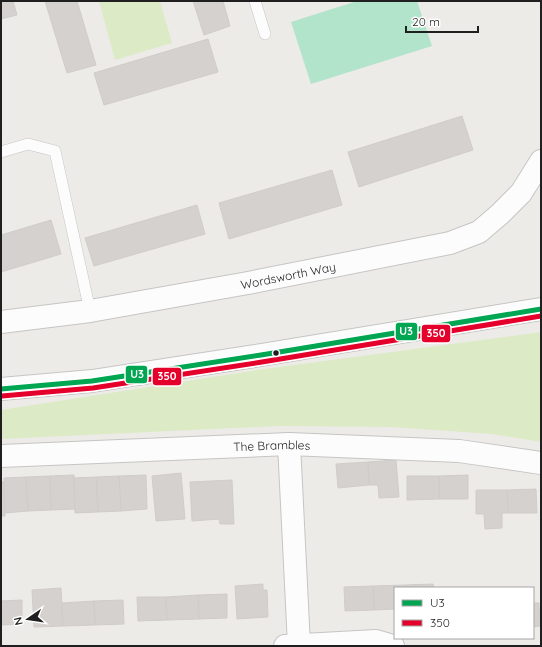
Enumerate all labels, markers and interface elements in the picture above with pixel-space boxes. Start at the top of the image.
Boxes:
scale bar [406,8,478,34]
text: 20 m [412,14,440,29]
street label: Wordsworth Way [239,258,337,292]
line badge: U3 [395,322,418,341]
text: U3 [399,324,413,338]
line badge: 350 [421,324,451,343]
text: 350 [427,326,446,340]
unlabelled marker [271,348,281,358]
line badge: U3 [125,365,148,384]
text: U3 [130,367,144,381]
line badge: 350 [152,367,182,386]
text: 350 [158,369,177,383]
street label: The Brambles [233,436,311,454]
legend [394,587,534,639]
text: U3 [430,595,445,610]
north arrow [8,599,48,639]
text: 350 [430,615,450,630]
text: N [11,616,26,627]

